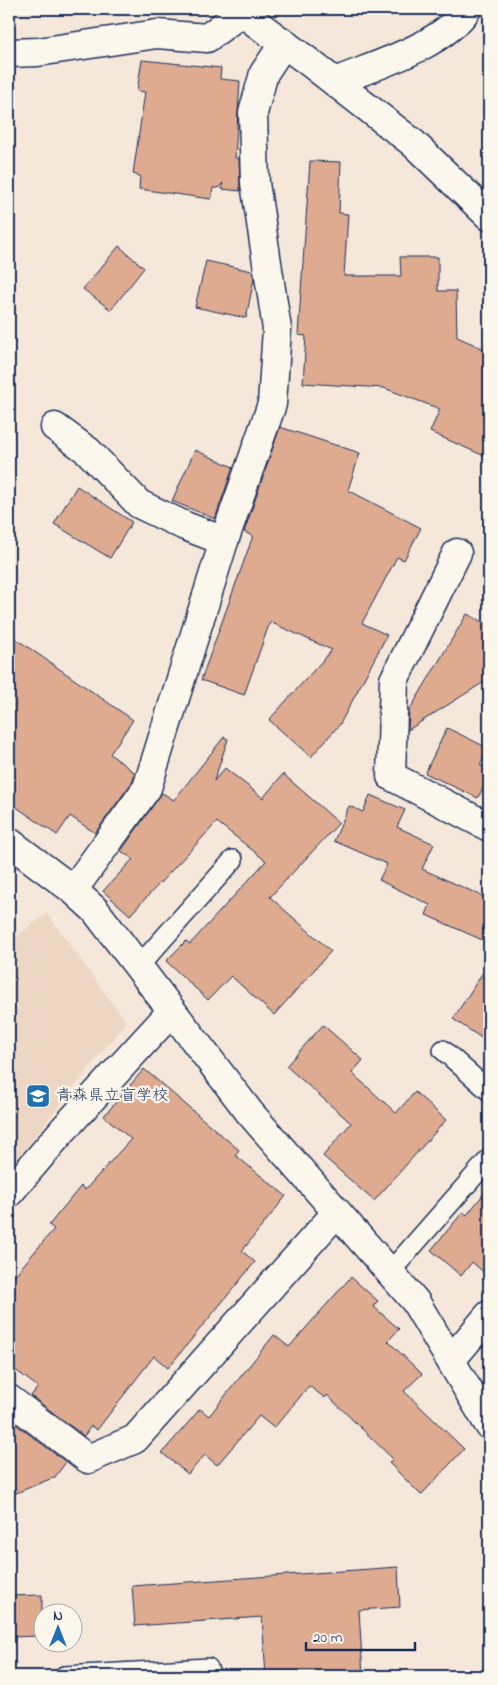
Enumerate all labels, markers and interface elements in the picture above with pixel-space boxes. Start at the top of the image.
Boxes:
school or university icon: 青森県立盲学校 [25,1083,51,1109]
place label: 青森県立盲学校 [56,1084,168,1108]
north arrow [32,1602,82,1652]
text: N [53,1606,63,1627]
scale bar [306,1620,414,1652]
text: 20 m [313,1627,343,1649]

